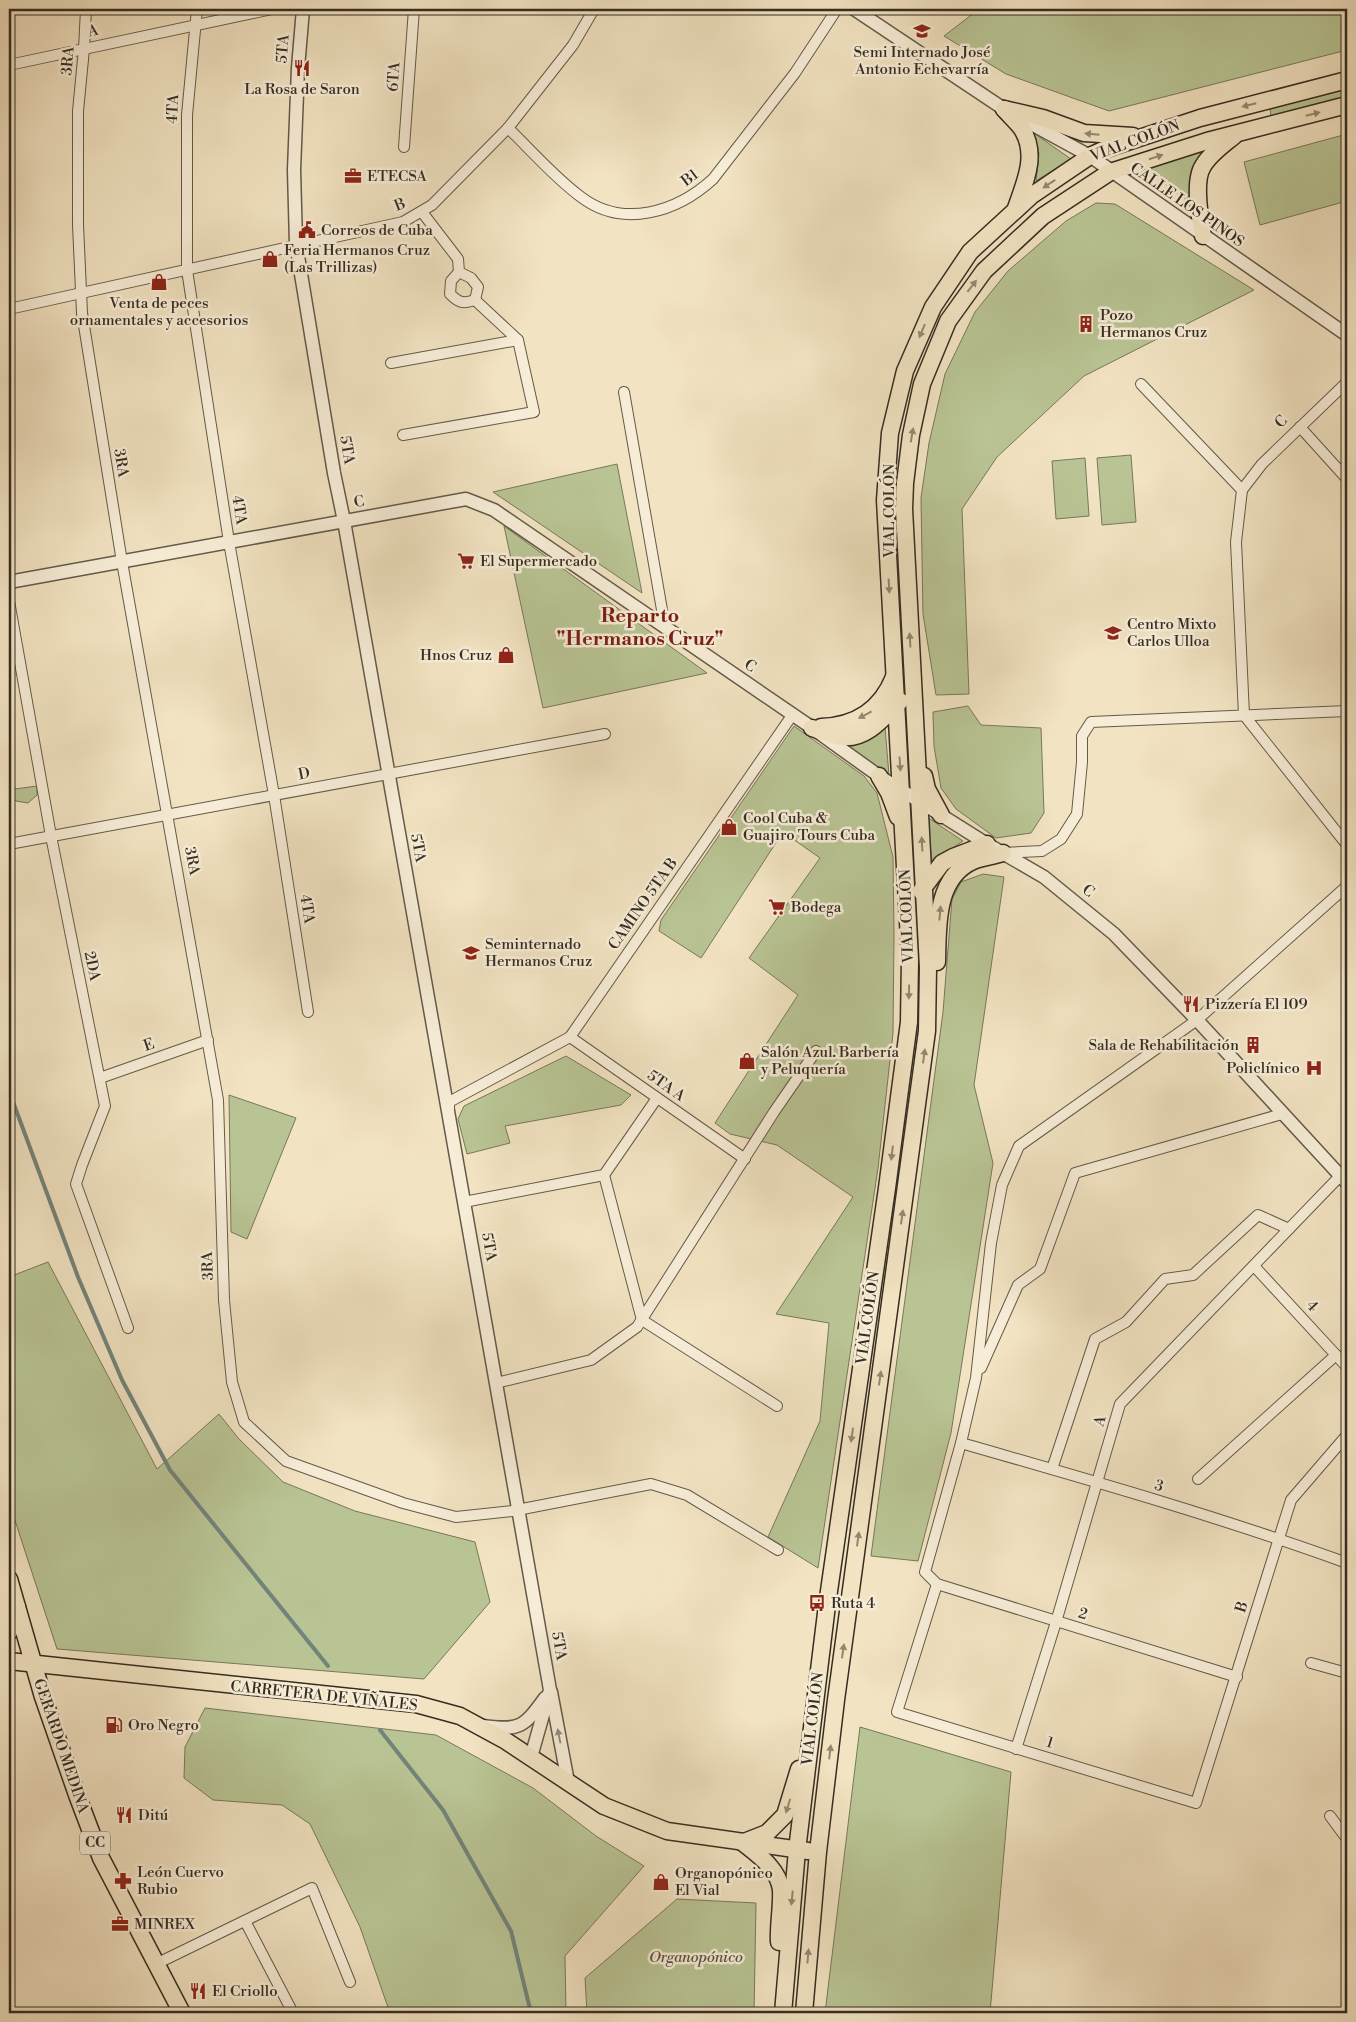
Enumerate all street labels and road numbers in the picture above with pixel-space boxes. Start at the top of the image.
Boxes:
street label: A [85,20,101,42]
street label: 5TA [272,33,294,64]
street label: 3RA [57,45,79,76]
street label: 6TA [383,61,405,92]
street label: 4TA [163,93,183,124]
street label: VIAL COLÓN [1086,115,1182,166]
street label: CALLE LOS PINOS [1126,159,1248,251]
street label: B1 [677,165,703,191]
street label: B [391,194,408,216]
street label: C [1271,412,1291,432]
street label: 5TA [335,434,359,466]
street label: 3RA [109,447,133,479]
street label: VIAL COLÓN [879,464,899,559]
street label: C [352,492,366,512]
street label: 4TA [227,494,251,527]
street label: C [740,655,760,677]
street label: D [296,764,312,784]
street label: 5TA [406,832,430,865]
street label: 3RA [180,845,204,878]
street label: CAMINO 5TA B [604,854,682,954]
street label: VIAL COLÓN [895,869,918,964]
street label: C [1078,880,1098,902]
street label: 4TA [295,893,319,926]
street label: 2DA [80,949,105,983]
street label: E [141,1034,157,1056]
street label: 5TA A [643,1066,689,1106]
street label: 5TA [477,1231,501,1264]
street label: 3RA [198,1251,218,1281]
street label: VIAL COLÓN [851,1270,884,1367]
street label: 4 [1302,1296,1322,1316]
street label: A [1089,1413,1111,1430]
street label: 3 [1152,1476,1166,1496]
street label: B [1231,1599,1253,1616]
street label: 2 [1076,1604,1090,1624]
street label: 5TA [547,1630,571,1663]
street label: VIAL COLÓN [797,1671,828,1768]
street label: GERARDO MEDINA [29,1676,93,1816]
street label: CARRETERA DE VIÑALES [229,1676,419,1715]
street label: 1 [1044,1733,1056,1753]
road number: CC [80,1832,110,1855]

